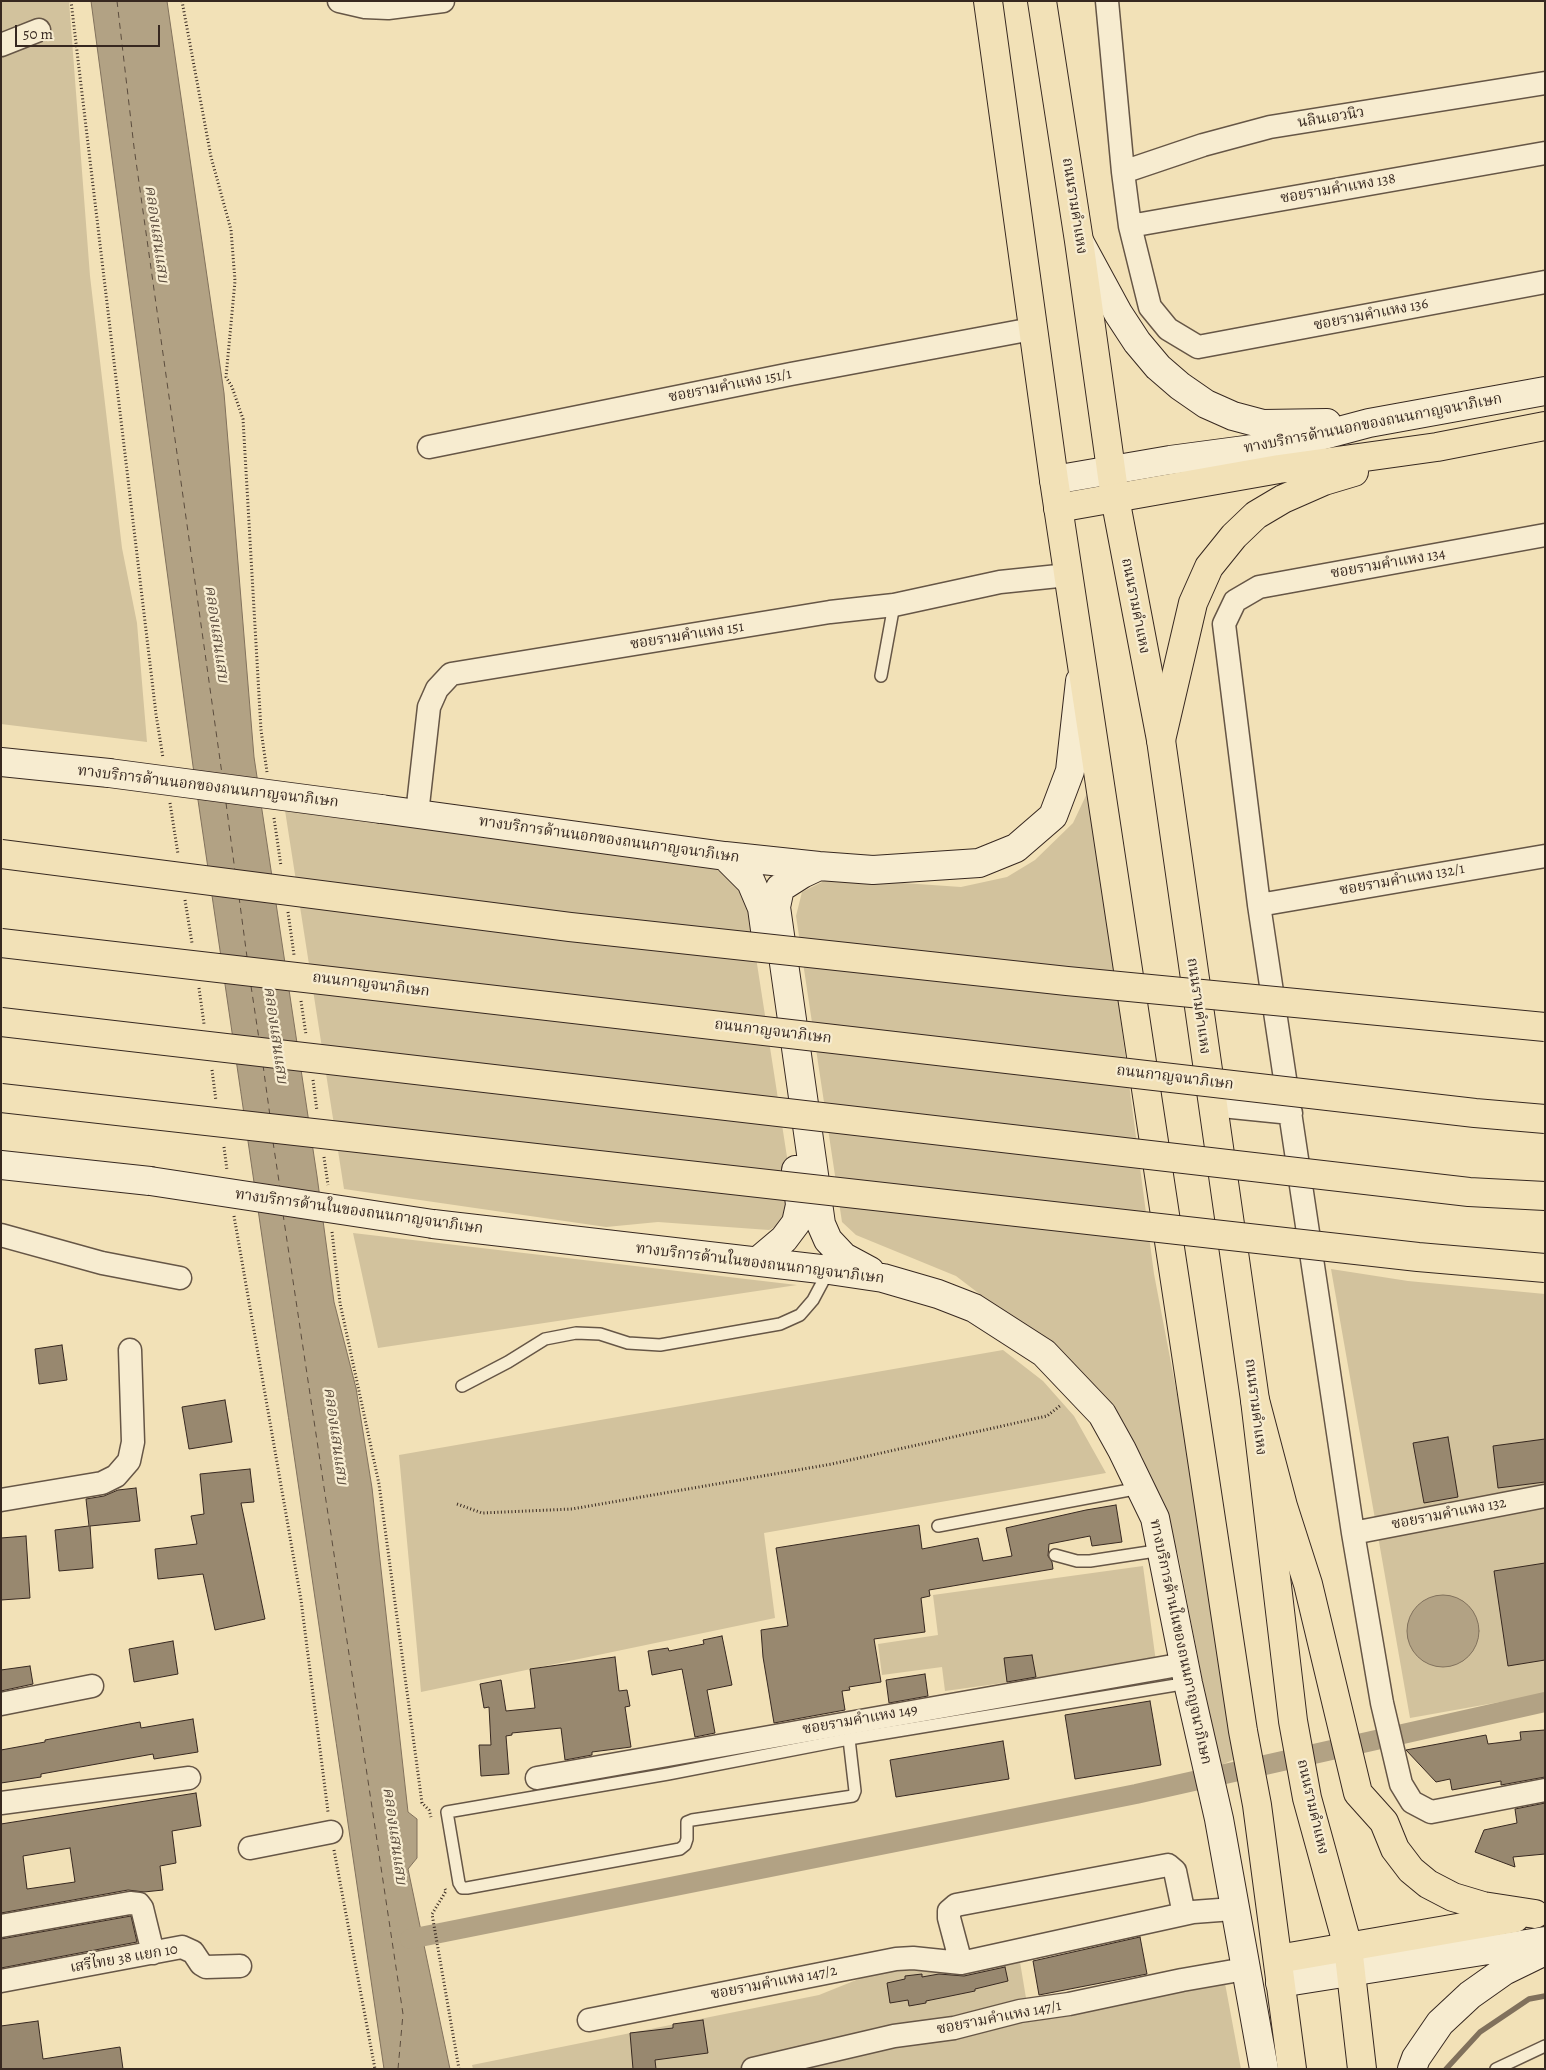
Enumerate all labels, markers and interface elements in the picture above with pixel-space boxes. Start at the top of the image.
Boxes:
scale bar [18,15,162,47]
text: 50 m [23,24,53,44]
street label: นลินเอวนิว [1296,104,1366,132]
street label: ถนนรามคำแหง [1058,157,1090,255]
street label: ซอยรามคำแหง 138 [1279,170,1397,208]
water label: คลองแสนแสบ [140,184,172,284]
street label: ซอยรามคำแหง 136 [1312,295,1430,335]
street label: ซอยรามคำแหง 151/1 [667,365,793,407]
street label: ทางบริการด้านนอกของถนนกาญจนาภิเษก [1242,390,1504,458]
street label: ซอยรามคำแหง 134 [1329,545,1447,583]
street label: ถนนรามคำแหง [1117,557,1153,655]
water label: คลองแสนแสบ [200,584,232,684]
street label: ซอยรามคำแหง 151 [629,618,745,654]
street label: ทางบริการด้านนอกของถนนกาญจนาภิเษก [76,762,340,812]
street label: ทางบริการด้านนอกของถนนกาญจนาภิเษก [478,813,740,867]
street label: ซอยรามคำแหง 132/1 [1338,860,1466,900]
street label: ถนนรามคำแหง [1182,957,1214,1055]
street label: ถนนกาญจนาภิเษก [311,969,431,1001]
water label: คลองแสนแสบ [259,985,291,1085]
street label: ถนนกาญจนาภิเษก [713,1016,833,1048]
street label: ถนนกาญจนาภิเษก [1115,1062,1235,1094]
street label: ทางบริการด้านในของถนนกาญจนาภิเษก [234,1186,484,1238]
street label: ทางบริการด้านในของถนนกาญจนาภิเษก [635,1240,885,1288]
street label: ถนนรามคำแหง [1240,1358,1270,1456]
water label: คลองแสนแสบ [319,1386,351,1486]
street label: ซอยรามคำแหง 132 [1390,1494,1508,1534]
street label: ทางบริการด้านในของถนนกาญจนาภิเษก [1145,1518,1215,1766]
street label: ซอยรามคำแหง 149 [801,1701,919,1739]
street label: ถนนรามคำแหง [1292,1758,1332,1856]
water label: คลองแสนแสบ [378,1786,410,1886]
street label: เสรีไทย 38 แยก 10 [69,1941,179,1977]
street label: ซอยรามคำแหง 147/2 [709,1962,839,2004]
street label: ซอยรามคำแหง 147/1 [935,1997,1063,2039]

